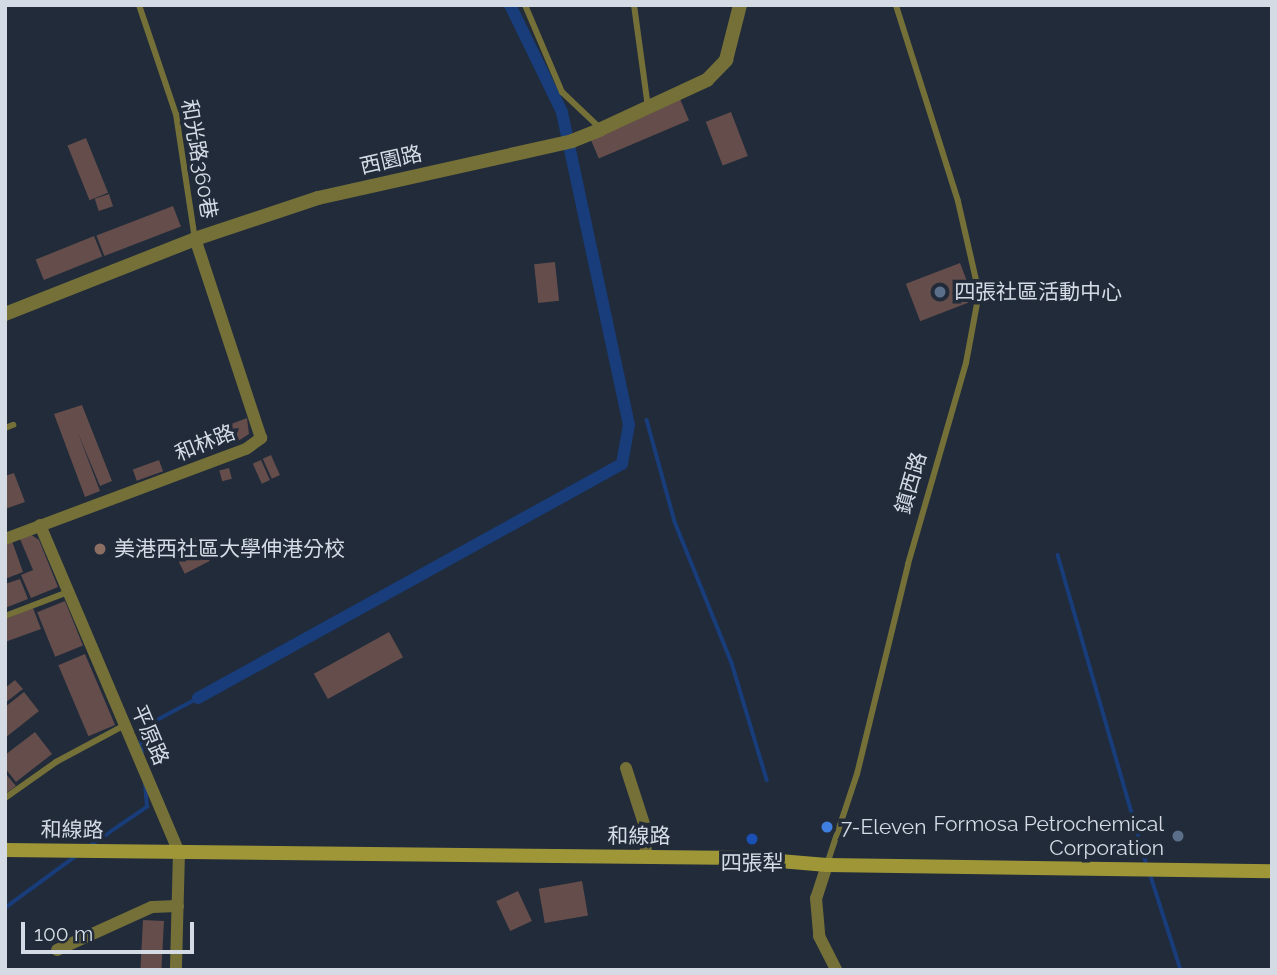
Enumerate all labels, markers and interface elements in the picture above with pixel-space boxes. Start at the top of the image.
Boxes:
street label: 和光路360巷 [176,97,222,221]
street label: 西園路 [357,141,425,179]
place label: 四張社區活動中心 [954,279,1122,305]
marker: 四張社區活動中心 [932,284,948,300]
street label: 和林路 [171,420,239,466]
street label: 鎮西路 [890,449,932,517]
place label: 美港西社區大學伸港分校 [114,536,345,562]
marker: 美港西社區大學伸港分校 [92,541,108,557]
street label: 平原路 [126,701,174,769]
place label: Formosa Petrochemical Corporation [933,811,1164,861]
place label: 7-Eleven [841,814,926,840]
street label: 和線路 [40,817,104,843]
marker: 7-Eleven [819,819,835,835]
street label: 和線路 [608,823,670,849]
marker: Formosa Petrochemical Corporation [1170,828,1186,844]
marker: 四張犁 [744,831,760,847]
place label: 四張犁 [721,850,783,876]
scale bar [24,908,198,952]
text: 100 m [34,921,93,946]

